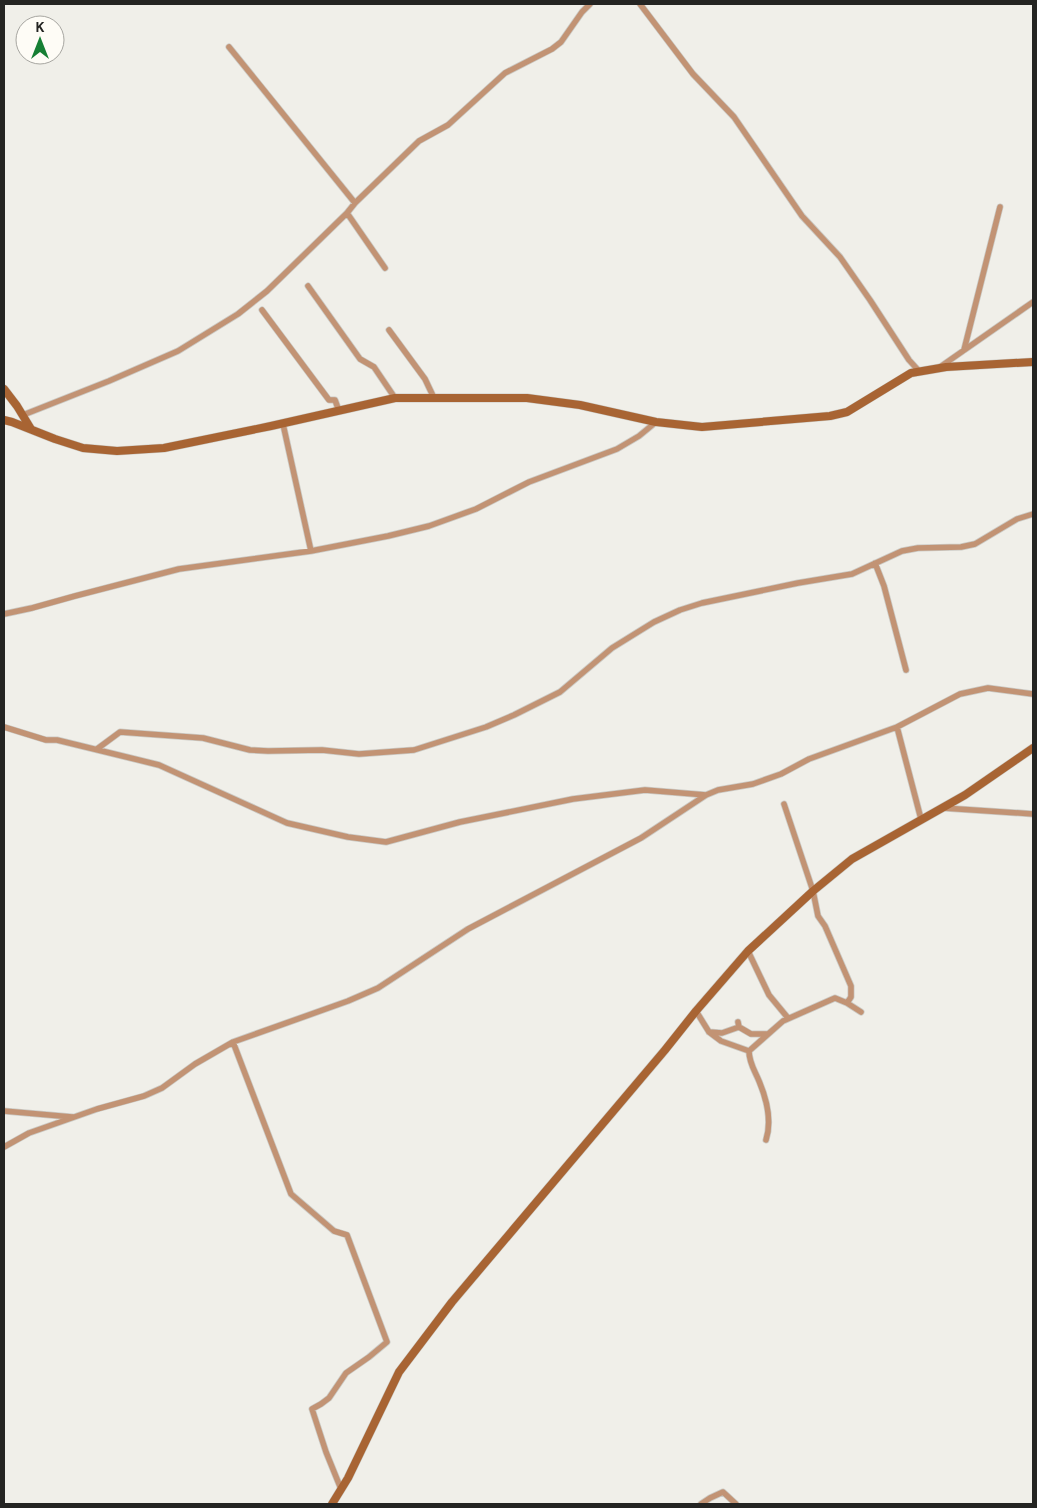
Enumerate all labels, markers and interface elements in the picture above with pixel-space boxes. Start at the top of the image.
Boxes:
north arrow [15,15,65,65]
text: K [35,18,45,36]

